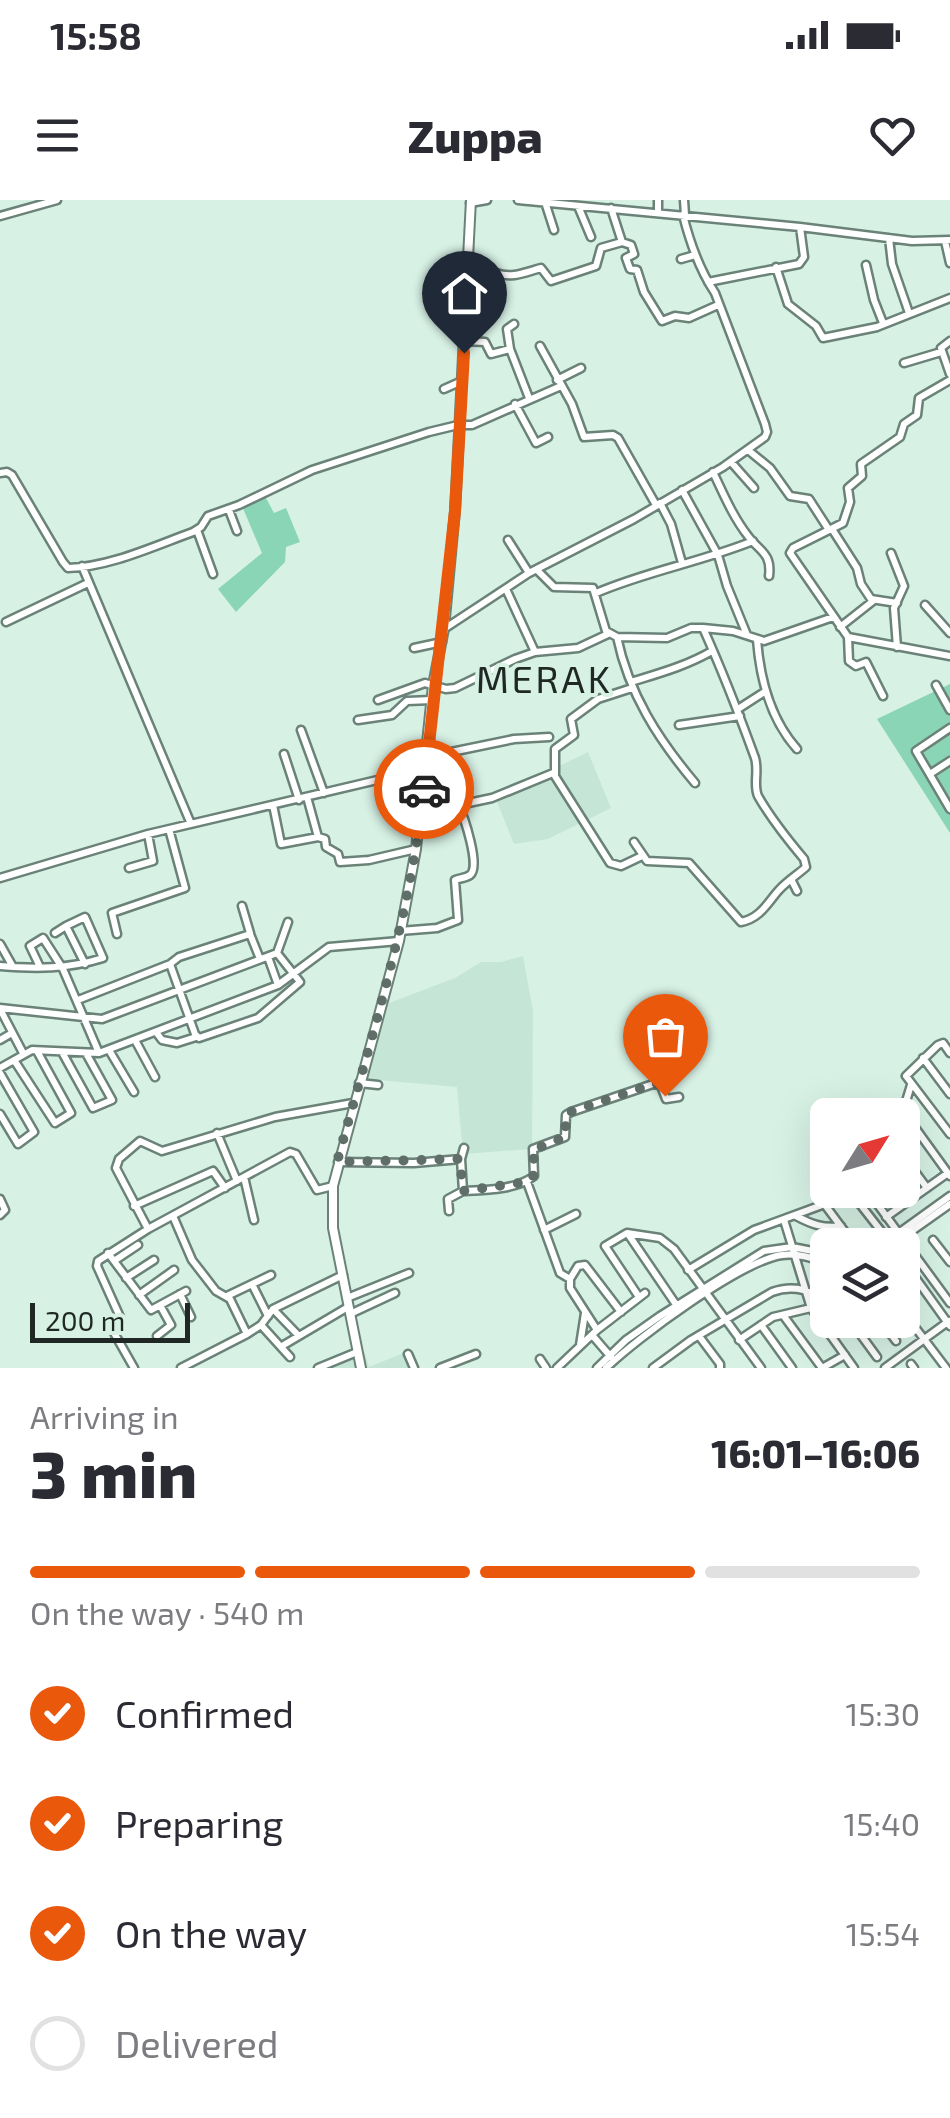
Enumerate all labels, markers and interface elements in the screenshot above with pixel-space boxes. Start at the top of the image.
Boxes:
text: 15:58 [50,12,142,58]
icon: menu [30,108,85,163]
text: Zuppa [407,108,543,162]
icon: heart [865,108,920,163]
pin [422,251,507,354]
icon: home [437,266,492,321]
district label: MERAK [476,655,612,701]
courier [374,739,474,839]
icon: car [397,762,452,817]
pin [623,994,708,1097]
icon: bag [638,1009,693,1064]
north arrow [810,1098,920,1208]
map controls [810,1098,920,1338]
button: layers [810,1228,920,1338]
scale bar [30,1298,190,1342]
text: 200 m [45,1303,125,1337]
text: Arriving in [30,1397,179,1435]
text: 16:01–16:06 [711,1430,920,1476]
text: 3 min [30,1433,197,1511]
text: On the way · 540 m [30,1593,304,1631]
icon: check [30,1686,85,1741]
text: Confirmed [115,1690,294,1736]
text: 15:30 [845,1694,920,1732]
icon: check [30,1796,85,1851]
text: Preparing [115,1800,283,1846]
text: 15:40 [844,1804,920,1842]
icon: check [30,1906,85,1961]
text: On the way [115,1910,307,1956]
text: 15:54 [846,1914,920,1952]
text: Delivered [115,2020,279,2066]

